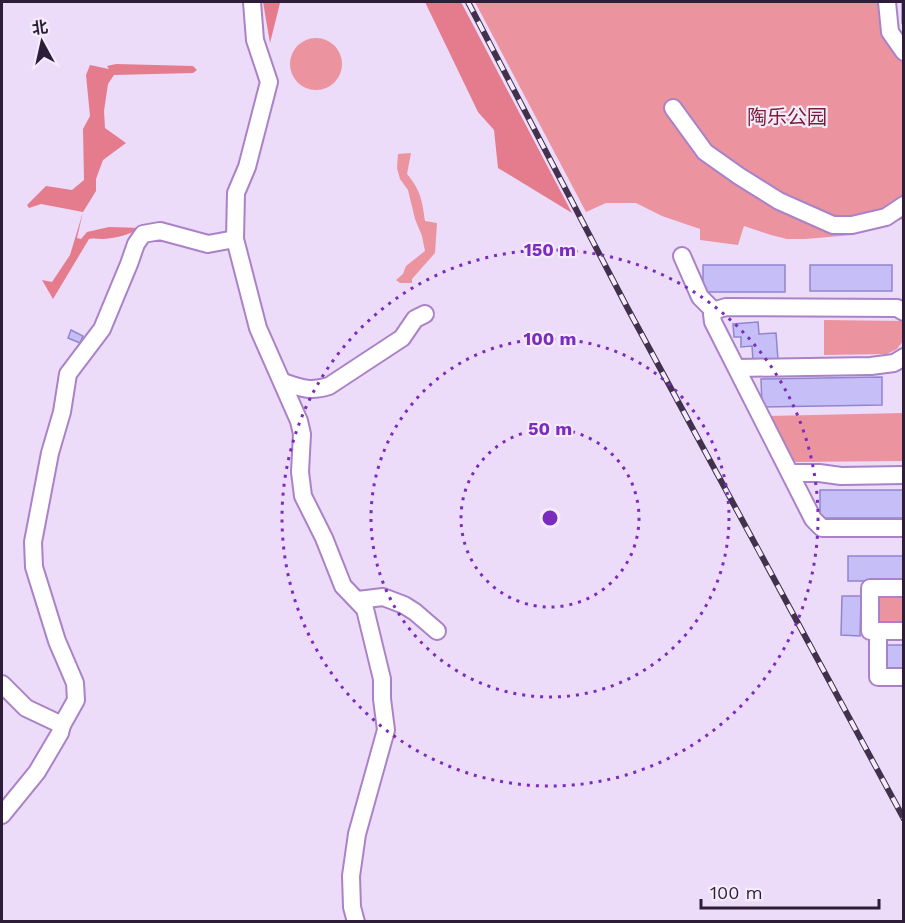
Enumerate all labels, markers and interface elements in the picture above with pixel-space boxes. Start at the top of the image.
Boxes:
north arrow [12,12,72,72]
text: 北 [31,17,49,38]
park label: 陶乐公园 [747,105,827,129]
text: 150 m [524,239,576,260]
text: 100 m [523,328,577,349]
text: 50 m [528,418,572,439]
centre of rings [540,508,560,528]
scale bar [701,872,880,910]
text: 100 m [710,882,763,903]

